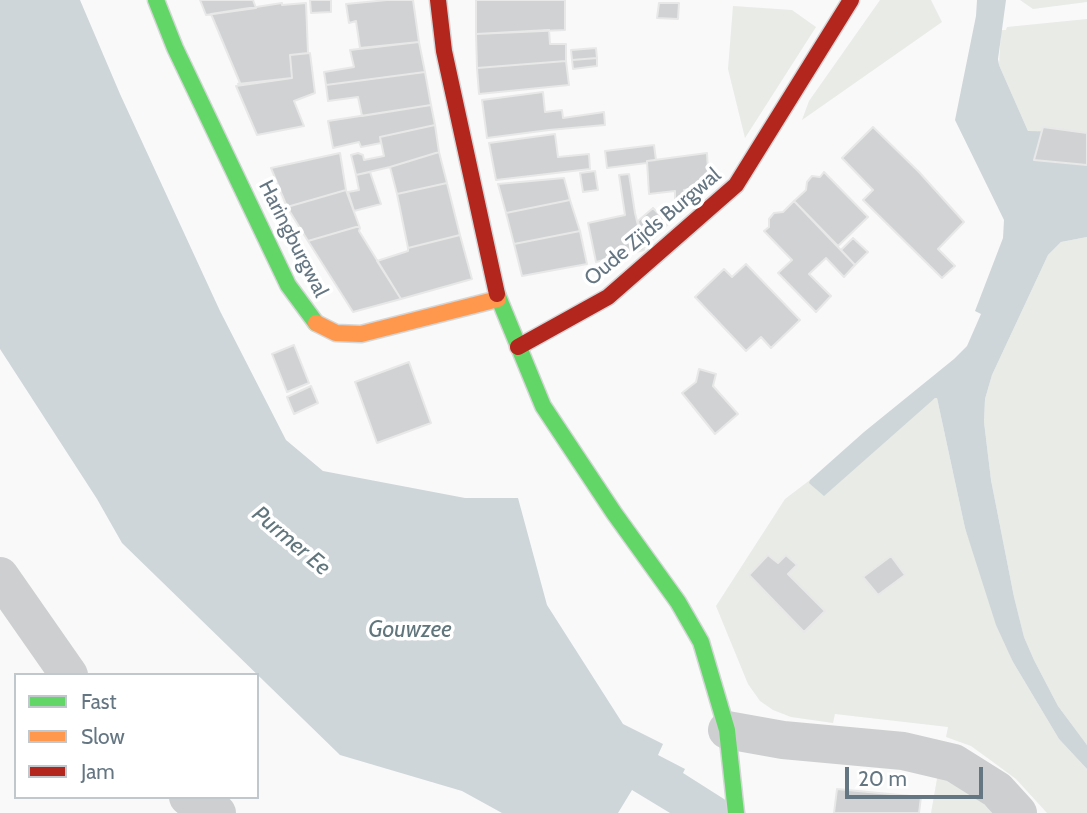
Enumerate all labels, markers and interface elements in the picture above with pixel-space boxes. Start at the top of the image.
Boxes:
street label: Oude Zijds Burgwal [580,163,726,291]
street label: Haringburgwal [253,176,333,302]
water label: Purmer Ee [246,500,336,582]
water label: Gouwzee [368,616,452,644]
legend [14,673,259,799]
text: Fast [81,689,117,714]
text: Slow [81,724,125,749]
scale bar [849,754,987,798]
text: Jam [81,759,115,784]
text: 20 m [858,766,907,791]

